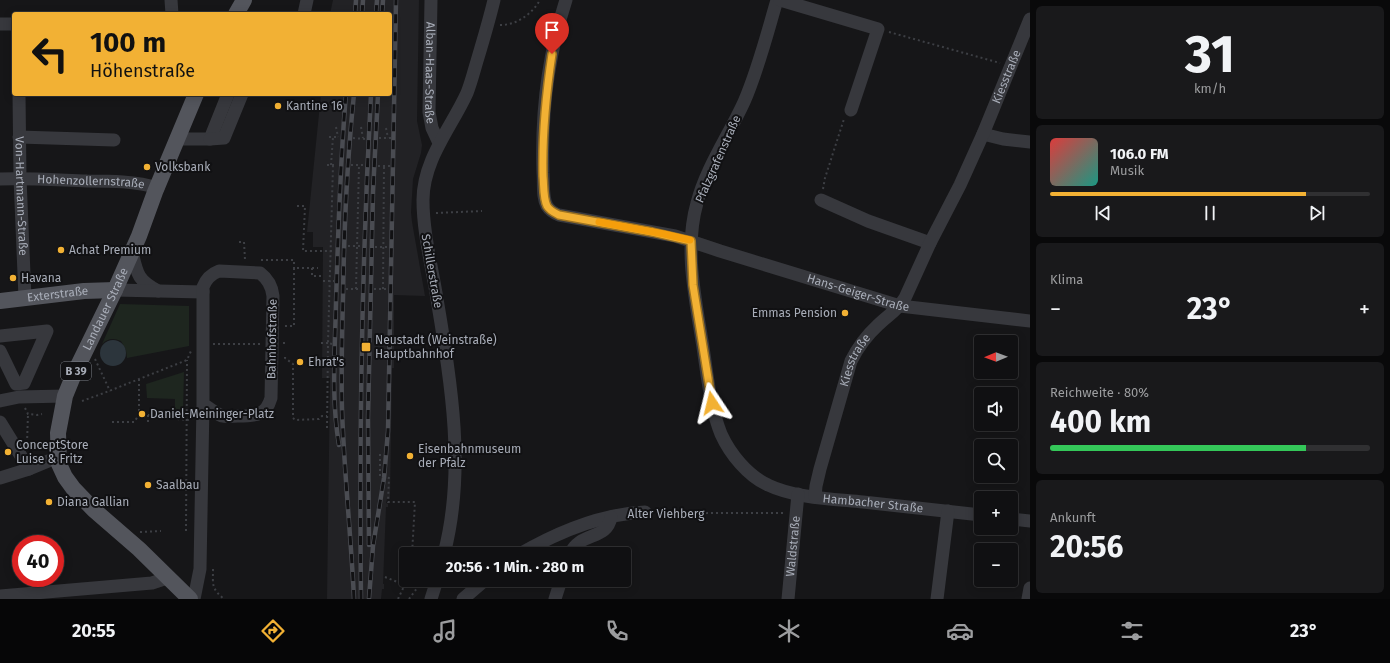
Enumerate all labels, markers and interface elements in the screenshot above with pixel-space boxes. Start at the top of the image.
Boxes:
pin [535,13,569,54]
icon: arrive [541,19,563,41]
street label: Alban-Haas-Straße [422,22,438,125]
text: 31 [1185,23,1235,86]
text: 100 m [90,26,166,59]
icon: left [24,28,76,80]
street label: Kiesstraße [989,48,1024,106]
text: Höhenstraße [90,60,195,82]
text: km/h [1194,81,1226,96]
place label: Kantine 16 [286,99,343,113]
marker: Kantine 16 [273,101,283,111]
street label: Pfalzgrafenstraße [692,113,744,205]
street label: Von-Hartmann-Straße [13,136,30,256]
text: 106.0 FM [1110,145,1169,163]
place label: Volksbank [155,160,211,174]
marker: Volksbank [142,162,152,172]
text: Musik [1110,163,1144,178]
street label: Hohenzollernstraße [37,172,146,191]
icon: previous [1092,202,1114,224]
icon: pause [1199,202,1221,224]
icon: next [1306,202,1328,224]
street label: Schillerstraße [419,233,445,309]
place label: Achat Premium [69,243,151,257]
marker: Achat Premium [56,245,66,255]
street label: Landauer Straße [80,266,131,352]
place label: Havana [21,271,61,285]
street label: Hans-Geiger-Straße [805,271,910,314]
text: Klima [1050,272,1083,287]
marker: Havana [8,273,18,283]
street label: Exterstraße [26,284,89,305]
text: 23° [1187,291,1233,327]
text: − [1050,296,1061,323]
text: + [1359,296,1370,323]
street label: Bahnhofstraße [264,299,280,379]
place label: Emmas Pension [752,306,837,320]
marker: Emmas Pension [840,308,850,318]
street label: Kiesstraße [837,331,873,388]
place label: Neustadt (Weinstraße) Hauptbahnhof [375,333,497,361]
north arrow [974,335,1018,379]
map controls [974,335,1018,587]
marker: Neustadt (Weinstraße) Hauptbahnhof [360,341,372,353]
place label: Ehrat's [308,355,345,369]
marker: Ehrat's [295,357,305,367]
road number: B 39 [61,362,91,380]
position arrow [691,382,733,424]
text: Reichweite · 80% [1050,385,1149,400]
button: sound [974,387,1018,431]
text: 400 km [1050,404,1151,440]
place label: Daniel-Meininger-Platz [150,407,274,421]
marker: Daniel-Meininger-Platz [137,409,147,419]
place label: ConceptStore Luise & Fritz [16,438,89,466]
button: search [974,439,1018,483]
place label: Eisenbahnmuseum der Pfalz [418,442,521,470]
marker: ConceptStore Luise & Fritz [3,447,13,457]
marker: Eisenbahnmuseum der Pfalz [405,451,415,461]
place label: Saalbau [156,478,199,492]
marker: Saalbau [143,480,153,490]
street label: Hambacher Straße [822,491,924,516]
button: + [974,491,1018,535]
place label: Diana Gallian [57,495,129,509]
marker: Diana Gallian [44,497,54,507]
street label: Alter Viehberg [628,507,705,521]
text: Ankunft [1050,510,1096,525]
street label: Waldstraße [783,515,803,577]
text: 20:56 [1050,529,1124,565]
speed limit sign: 40 [12,535,64,587]
button: − [974,543,1018,587]
text: 20:56 · 1 Min. · 280 m [446,558,584,576]
icon: directions [259,617,287,645]
icon: music [431,617,459,645]
icon: phone [603,617,631,645]
icon: climate [775,617,803,645]
icon: car [946,617,974,645]
icon: filters [1118,617,1146,645]
text: 20:55 [72,620,115,642]
text: 23° [1290,620,1318,642]

